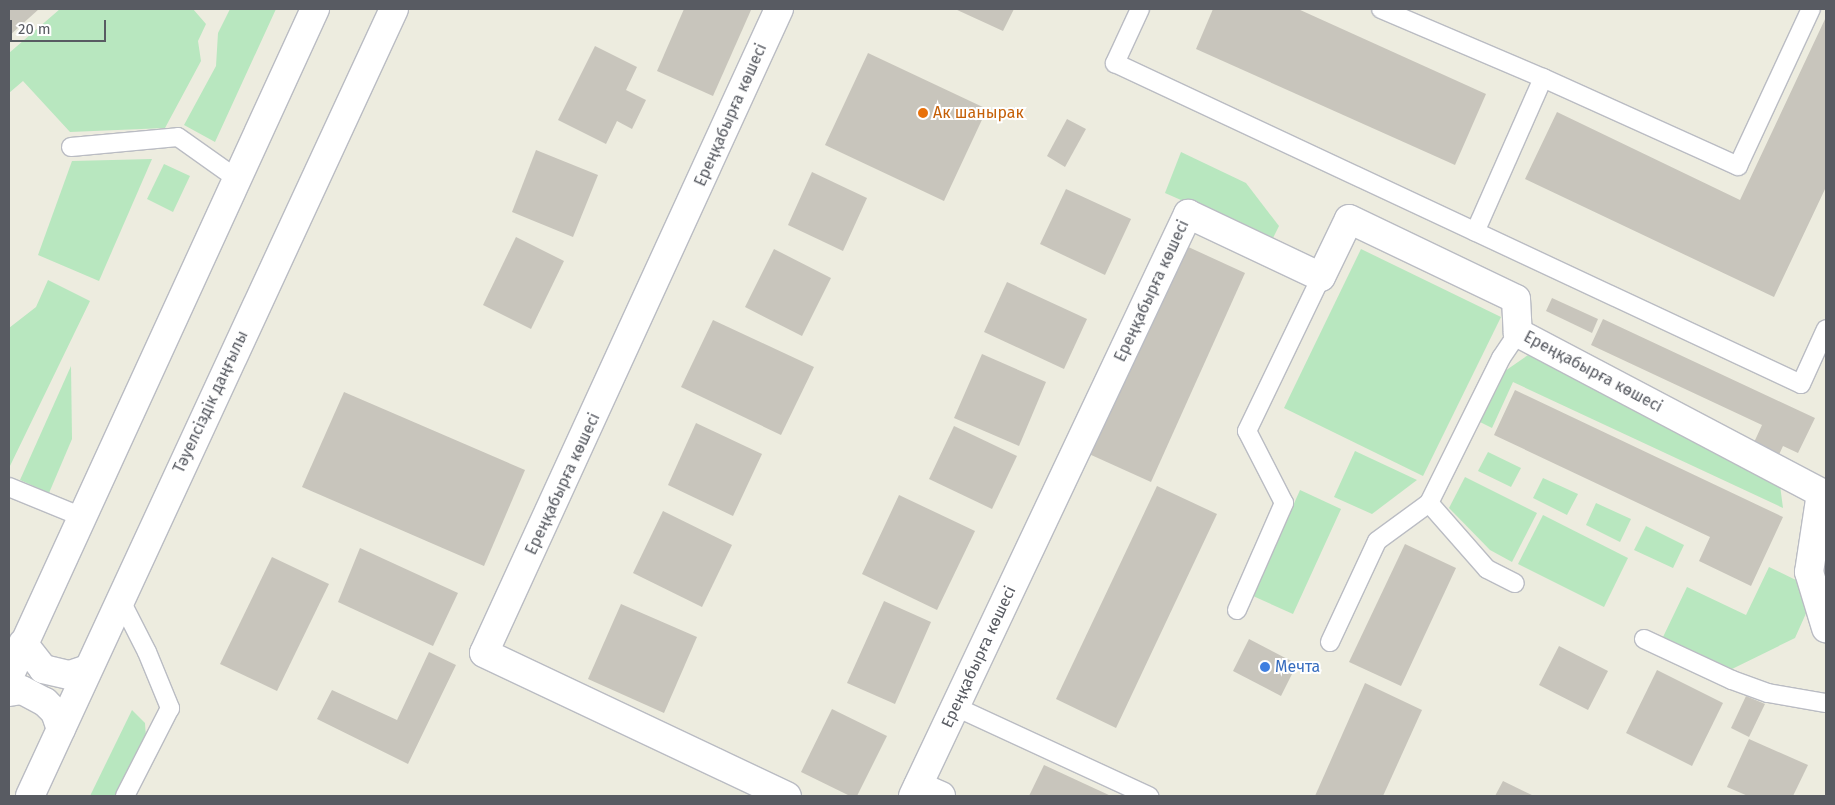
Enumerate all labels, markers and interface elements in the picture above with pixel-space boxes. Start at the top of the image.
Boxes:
scale bar [12,10,109,42]
text: 20 m [18,20,51,38]
street label: Ереңқабырға көшесі [691,41,771,189]
place label: Ак шанырак [933,103,1024,123]
marker: Ак шанырак [917,107,929,119]
street label: Ереңқабырға көшесі [1111,217,1193,365]
street label: Ереңқабырға көшесі [1520,327,1666,417]
street label: Тәуелсіздік даңғылы [170,328,252,476]
street label: Ереңқабырға көшесі [522,410,604,558]
street label: Ереңқабырға көшесі [938,583,1020,731]
place label: Мечта [1275,657,1320,677]
marker: Мечта [1259,661,1271,673]

